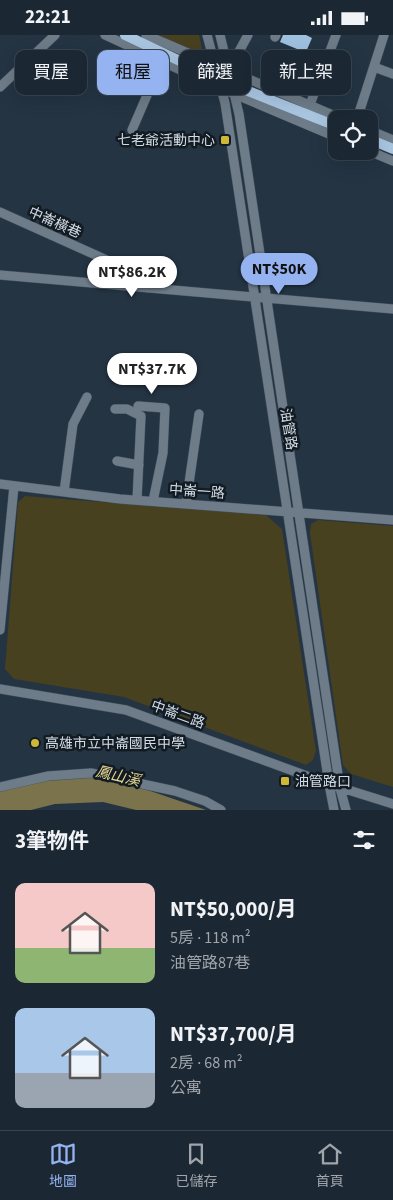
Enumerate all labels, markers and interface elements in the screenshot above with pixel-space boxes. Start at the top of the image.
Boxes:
text: 22:21 [25,4,71,31]
chip: 買屋 [15,50,87,95]
chip: 租屋 [97,50,169,95]
chip: 篩選 [179,50,251,95]
chip: 新上架 [261,50,351,95]
map controls [328,110,378,160]
button: locate [328,110,378,160]
place label: 七老爺活動中心 [117,131,215,151]
marker: 七老爺活動中心 [219,134,231,146]
street label: 中崙橫巷 [25,202,84,243]
pin: NT$50K [238,253,320,295]
pin: NT$86.2K [80,255,184,298]
text: NT$50K [252,258,306,280]
text: NT$86.2K [98,261,166,283]
pin: NT$37.7K [100,353,204,395]
text: NT$37.7K [118,358,186,380]
street label: 油管路 [275,407,301,451]
street label: 中崙一路 [168,480,226,504]
street label: 中崙二路 [148,696,207,734]
place label: 高雄市立中崙國民中學 [45,734,185,754]
marker: 高雄市立中崙國民中學 [29,737,41,749]
water label: 鳳山溪 [94,761,144,792]
place label: 油管路口 [295,772,351,792]
marker: 油管路口 [279,775,291,787]
text: 3筆物件 [15,826,89,856]
icon: filters [350,826,378,854]
text: NT$50,000/月 [170,894,297,924]
icon: home [55,903,115,963]
text: 5房 · 118 m² [170,927,251,949]
text: 油管路87巷 [170,952,250,974]
text: NT$37,700/月 [170,1019,297,1049]
icon: home [55,1028,115,1088]
text: 2房 · 68 m² [170,1052,243,1074]
text: 公寓 [170,1077,202,1099]
tab: 地圖 [49,1140,77,1192]
tab: 已儲存 [175,1140,217,1192]
tab: 首頁 [316,1140,344,1192]

